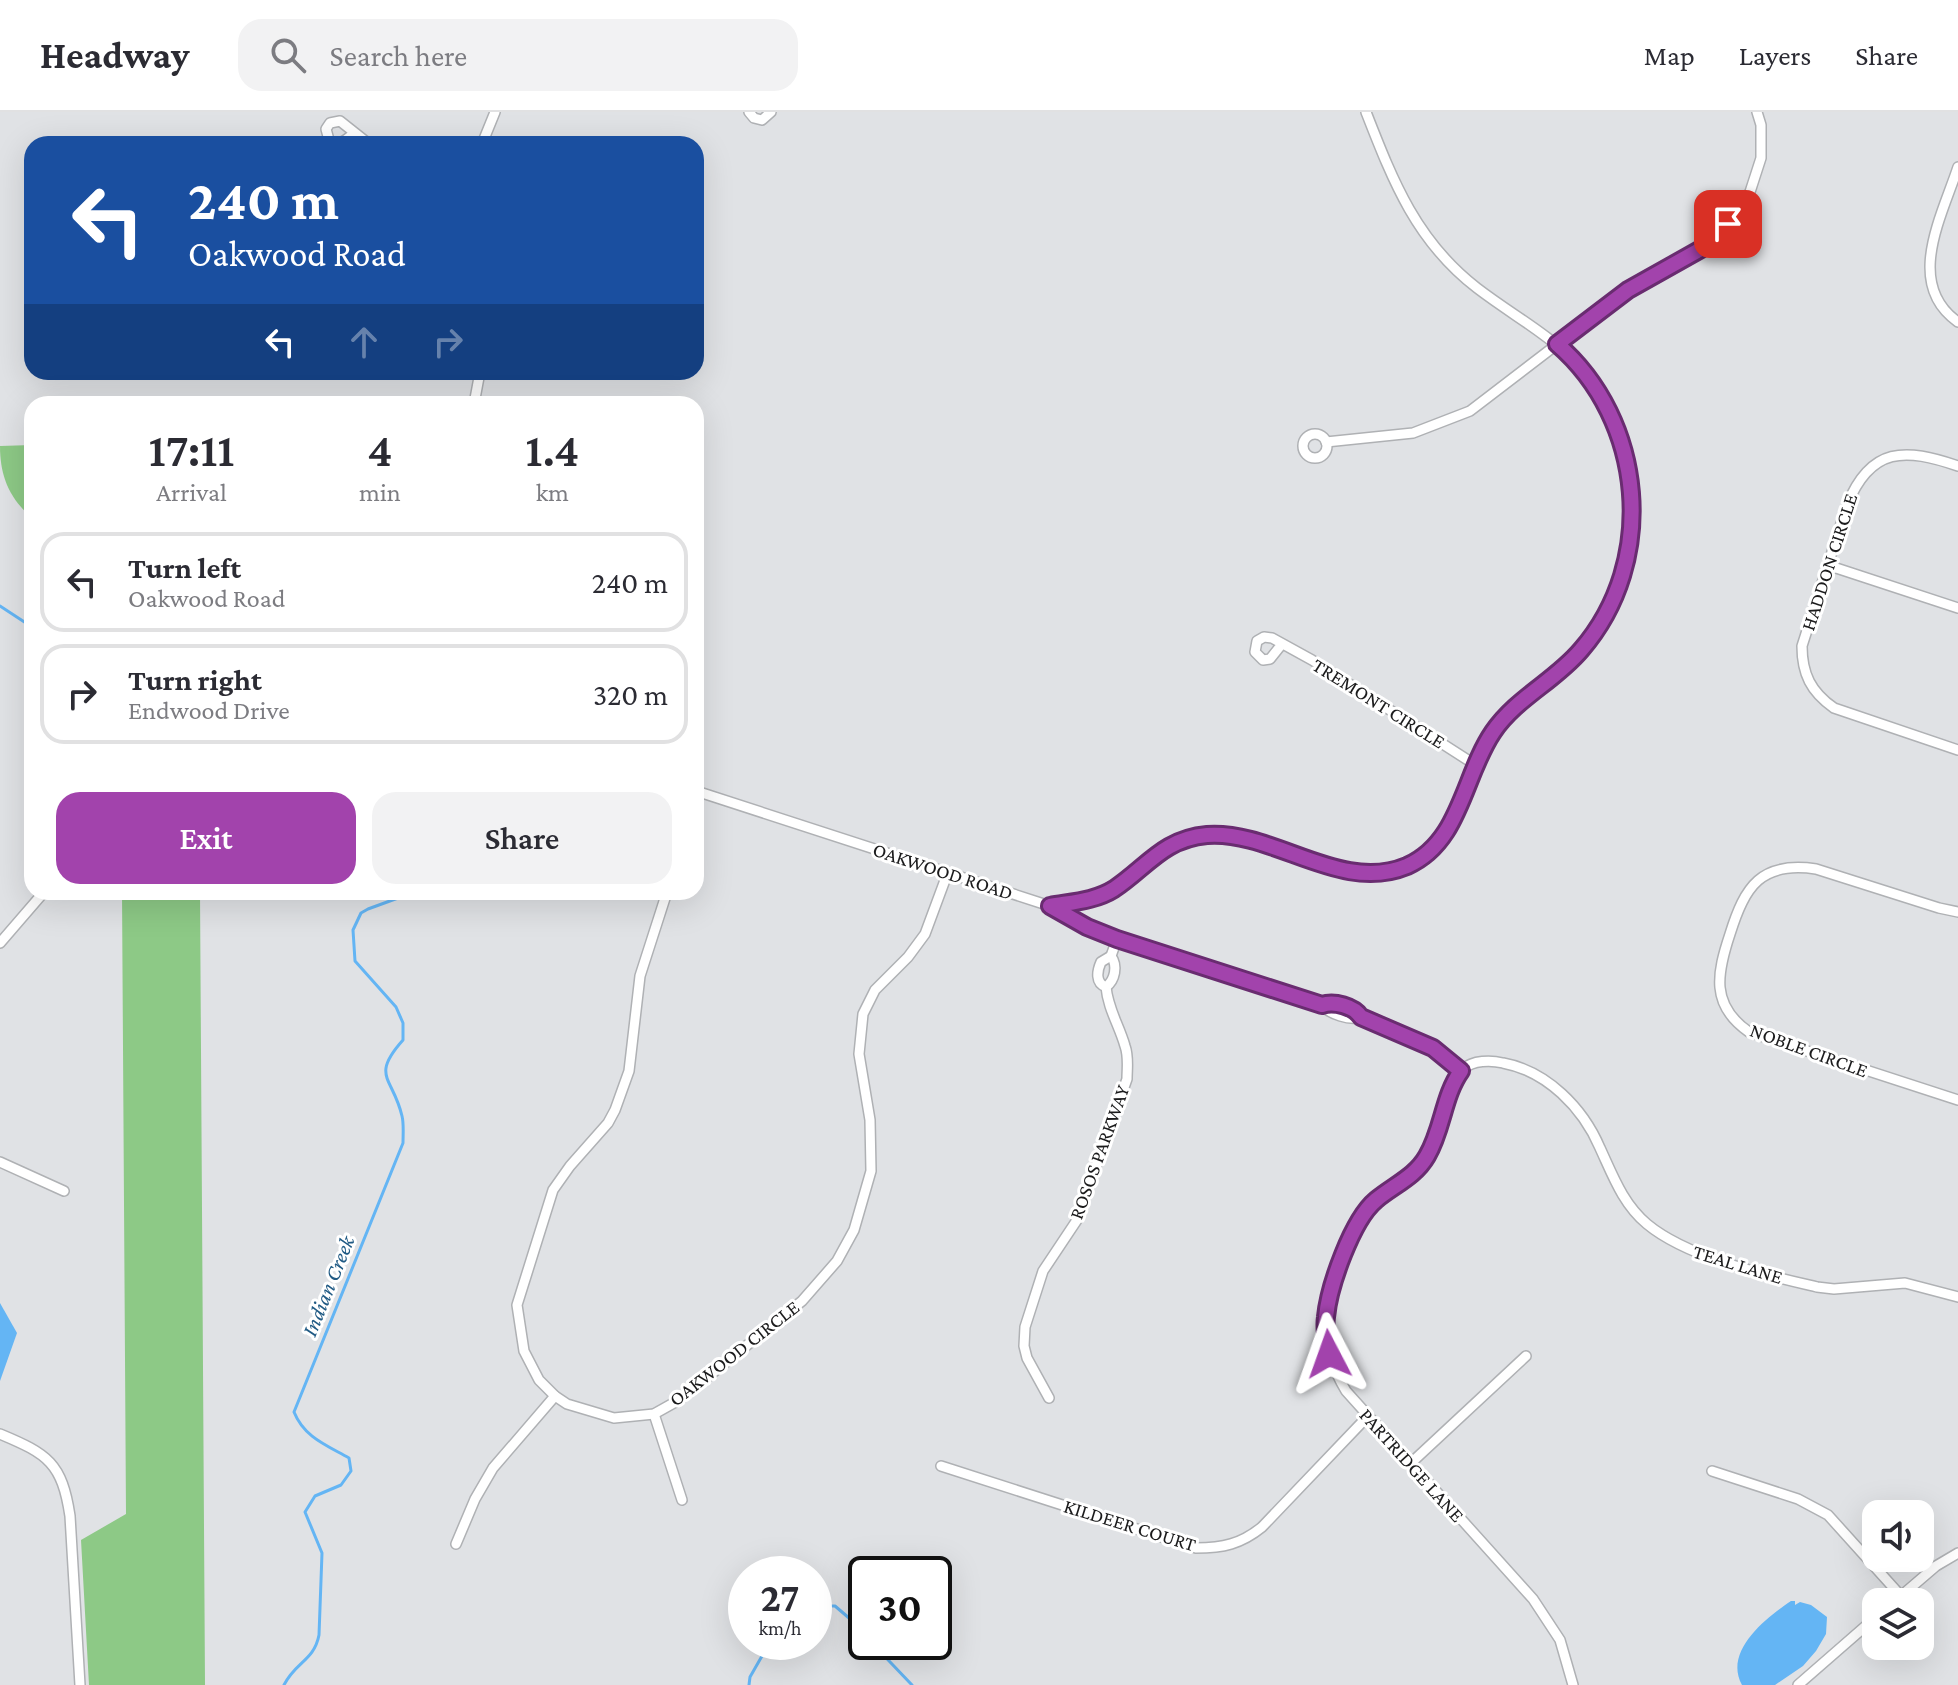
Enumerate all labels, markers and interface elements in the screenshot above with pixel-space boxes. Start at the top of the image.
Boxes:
search box [238,19,798,91]
icon: search [266,33,310,77]
text: Headway [40,34,190,76]
text: Search here [330,39,467,72]
text: Map [1644,40,1695,71]
text: Layers [1739,40,1811,71]
text: Share [1855,40,1918,71]
icon: left [56,168,160,272]
text: 240 m [188,169,339,231]
pin [1694,190,1762,258]
icon: arrive [1706,202,1750,246]
text: Oakwood Road [188,234,406,274]
icon: left [258,320,302,364]
icon: ahead [342,320,386,364]
icon: right [426,320,470,364]
text: 17:11 [149,423,235,476]
text: 4 [367,423,393,476]
text: 1.4 [525,423,579,476]
text: Arrival [156,478,227,507]
text: min [359,478,401,507]
text: km [536,478,569,507]
street label: HADDON CIRCLE [1796,491,1862,633]
text: Turn left [128,551,241,584]
icon: left [60,560,104,604]
text: 240 m [592,566,668,599]
text: Oakwood Road [128,584,285,613]
street label: TREMONT CIRCLE [1309,653,1449,753]
text: Turn right [128,663,262,696]
icon: right [60,672,104,716]
text: 320 m [593,678,668,711]
text: Endwood Drive [128,696,290,725]
button: Exit [56,792,356,884]
button: Share [372,792,672,884]
street label: OAKWOOD ROAD [870,838,1016,904]
street label: NOBLE CIRCLE [1747,1019,1871,1081]
street label: ROSOS PARKWAY [1065,1081,1134,1222]
water label: Indian Creek [297,1231,360,1340]
street label: TEAL LANE [1691,1240,1785,1288]
street label: OAKWOOD CIRCLE [665,1295,803,1410]
position arrow [1287,1312,1371,1396]
street label: PARTRIDGE LANE [1355,1404,1469,1526]
street label: KILDEER COURT [1061,1494,1199,1556]
map controls [1862,1500,1934,1660]
button: sound [1862,1500,1934,1572]
speed limit sign: 30 [848,1556,952,1660]
text: 27 [761,1575,799,1620]
button: layers [1862,1588,1934,1660]
text: km/h [758,1617,802,1639]

